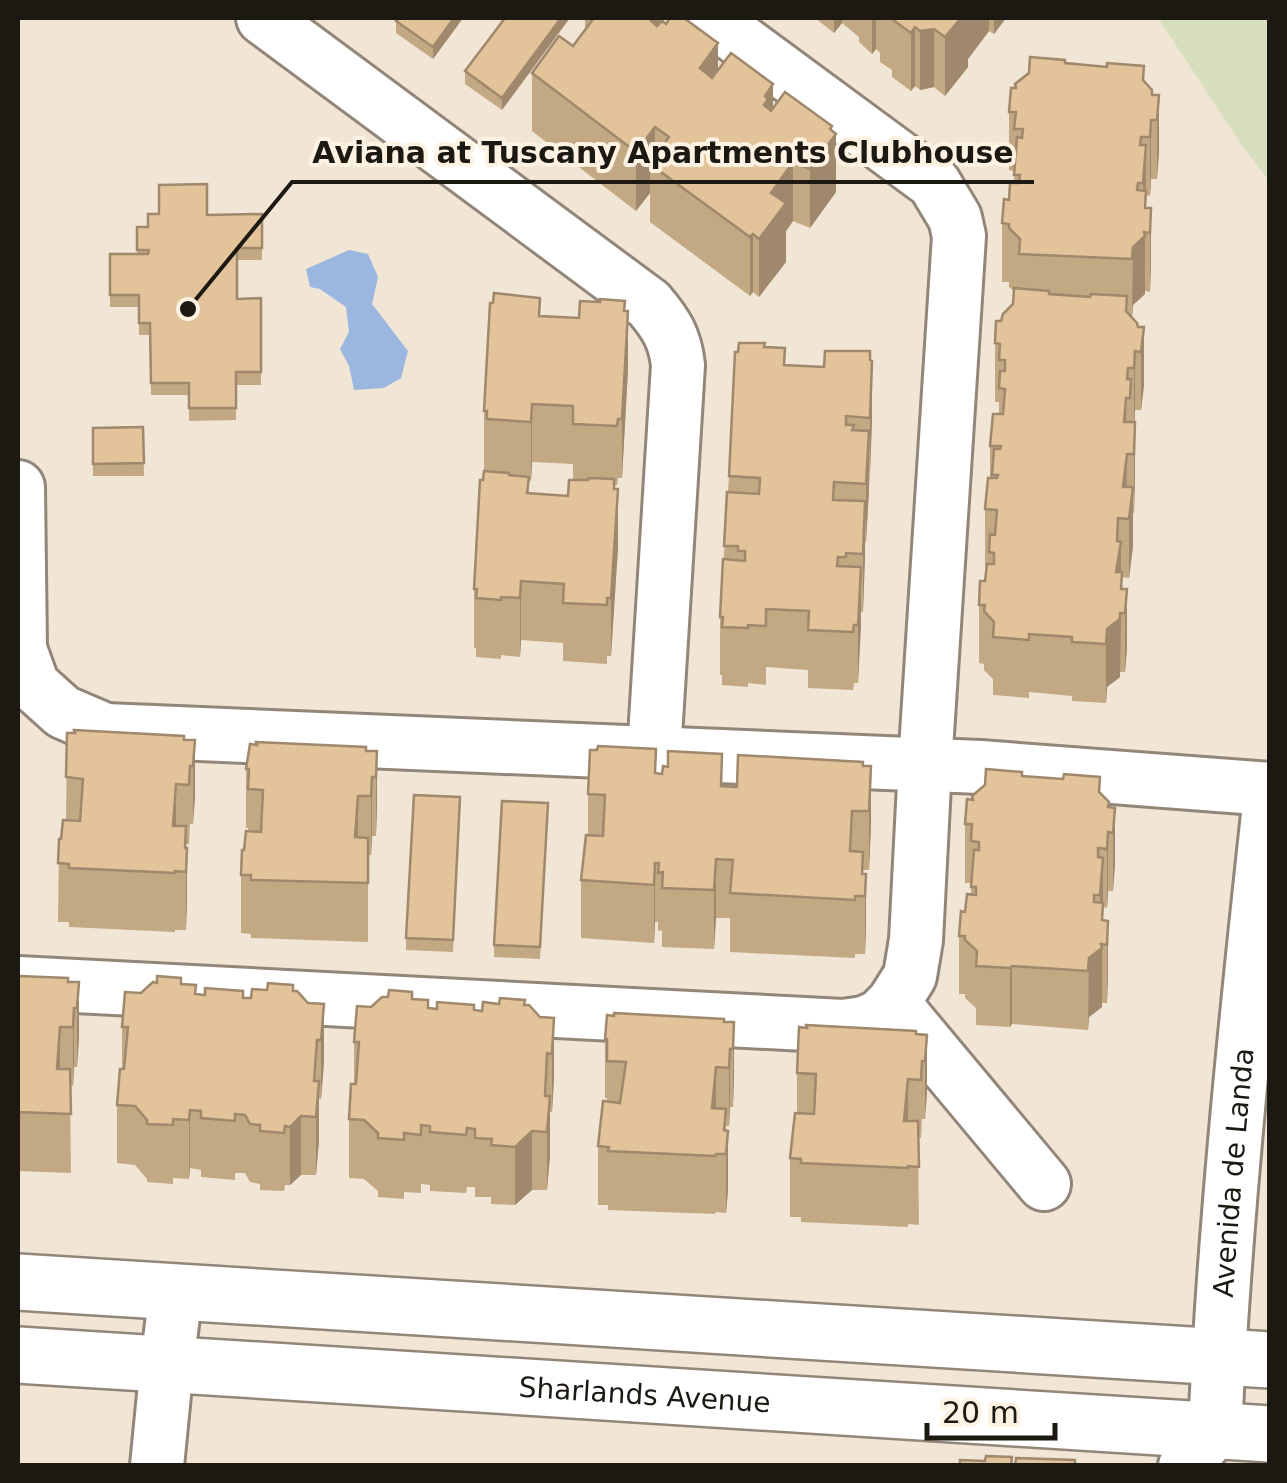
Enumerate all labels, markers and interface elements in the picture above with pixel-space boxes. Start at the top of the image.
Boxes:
callout: Aviana at Tuscany Apartments Clubhouse [292,122,1034,182]
text: Aviana at Tuscany Apartments Clubhouse [312,135,1014,170]
street label: Avenida de Landa [1206,1046,1260,1298]
street label: Sharlands Avenue [518,1370,772,1419]
scale bar [927,1378,1054,1440]
text: 20 m [942,1395,1019,1430]

